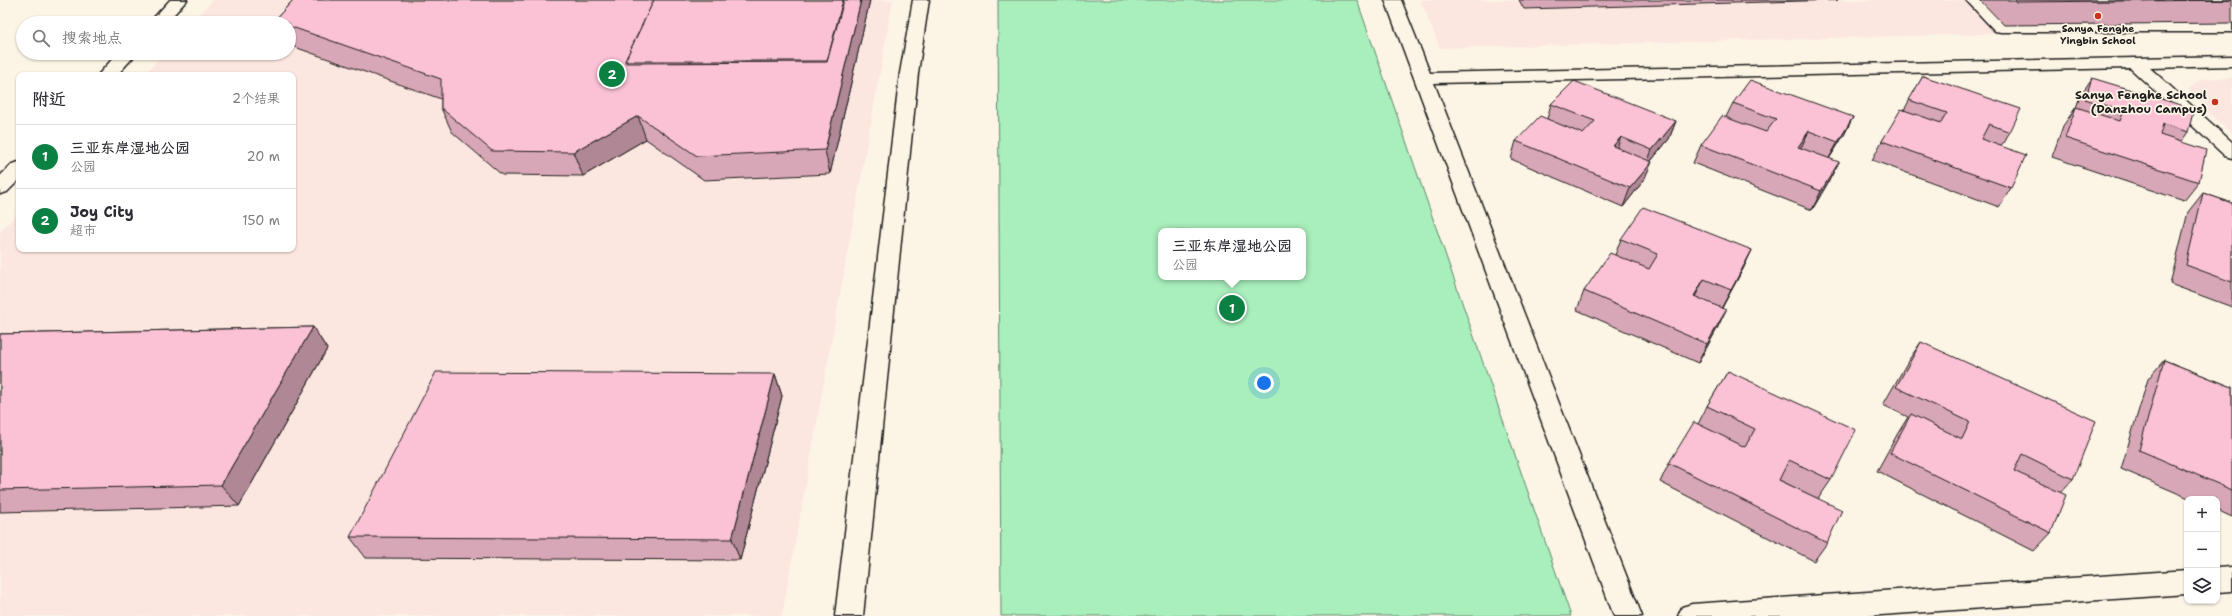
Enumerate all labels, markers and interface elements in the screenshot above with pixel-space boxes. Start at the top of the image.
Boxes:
marker: Sanya Fenghe Yingbin School [2093,11,2103,21]
search box [16,16,296,60]
place label: Sanya Fenghe Yingbin School [2060,22,2136,47]
icon: search [30,27,52,49]
text: 搜索地点 [62,28,122,48]
pin: 2 [599,59,625,89]
place label: Sanya Fenghe School (Danzhou Campus) [2075,87,2207,117]
text: 附近 [32,88,66,110]
text: 2个结果 [232,90,280,107]
marker: Sanya Fenghe School (Danzhou Campus) [2210,97,2220,107]
text: 三亚东岸湿地公园 [70,138,190,158]
text: 1 [42,148,48,165]
text: 20 m [247,148,280,165]
text: 公园 [70,158,96,175]
text: Joy City [70,202,134,222]
text: 2 [40,212,50,229]
text: 150 m [242,212,280,229]
text: 超市 [70,222,96,239]
popup [1158,228,1306,280]
text: 三亚东岸湿地公园 [1172,236,1292,256]
text: 公园 [1172,256,1198,273]
pin: 1 [1219,293,1245,323]
your location [1254,373,1274,393]
map controls [2184,496,2220,604]
button: + [2184,496,2220,532]
button: − [2184,532,2220,568]
button: layers [2184,568,2220,604]

